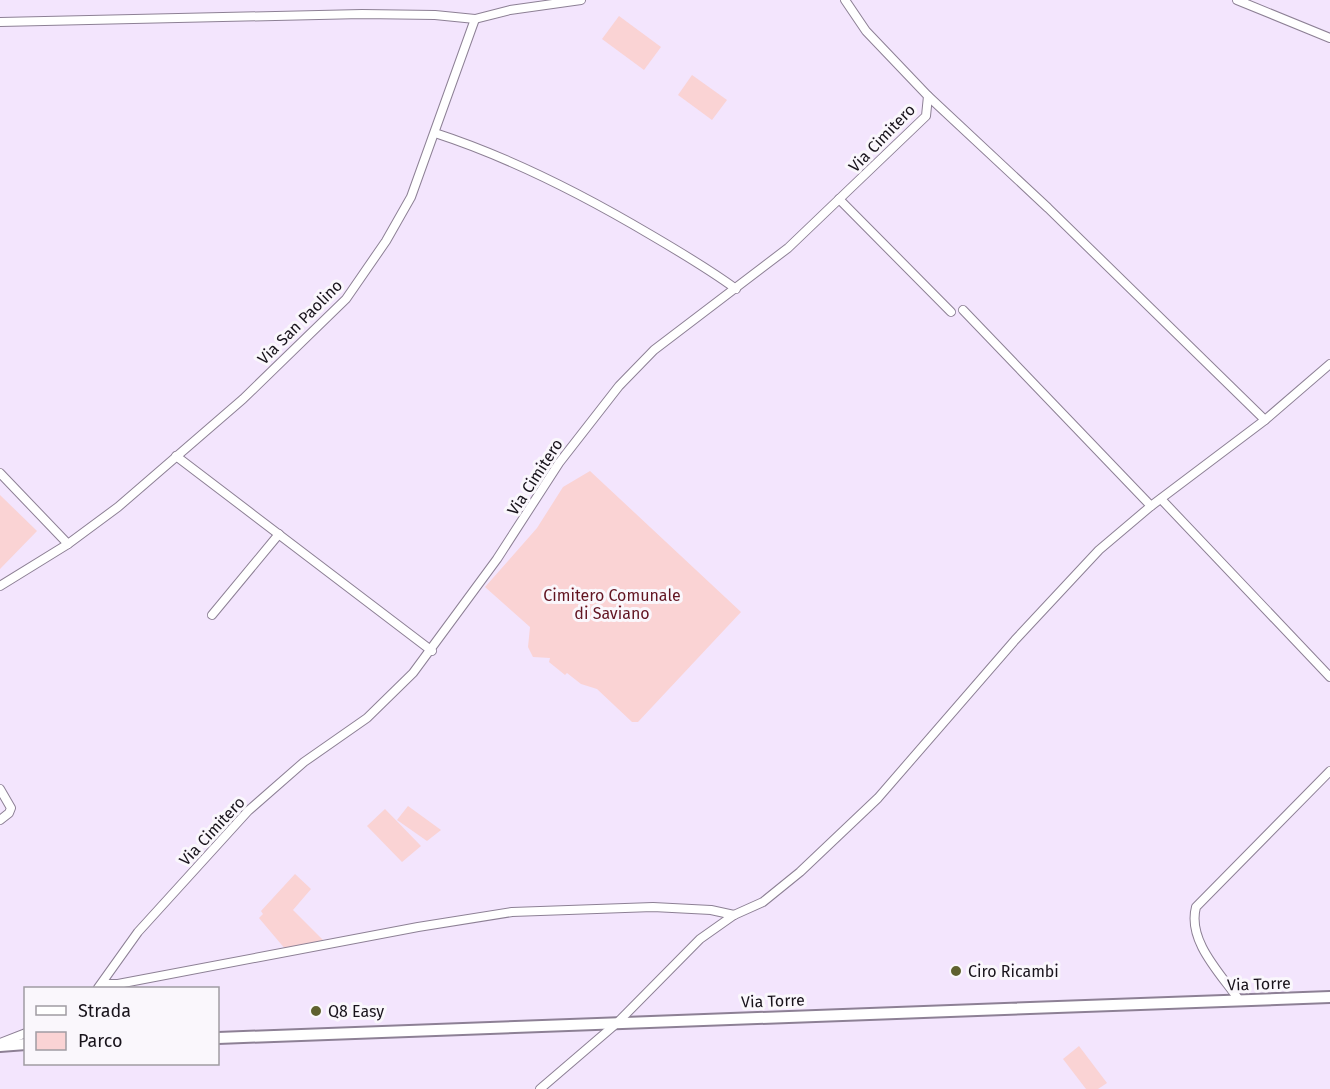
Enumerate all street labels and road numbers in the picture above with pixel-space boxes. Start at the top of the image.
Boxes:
street label: Via Cimitero [845,100,919,176]
street label: Via San Paolino [254,276,346,368]
street label: Via Cimitero [503,435,567,519]
street label: Via Cimitero [175,793,249,869]
street label: Via Torre [1227,973,1291,995]
street label: Via Torre [741,990,805,1012]

